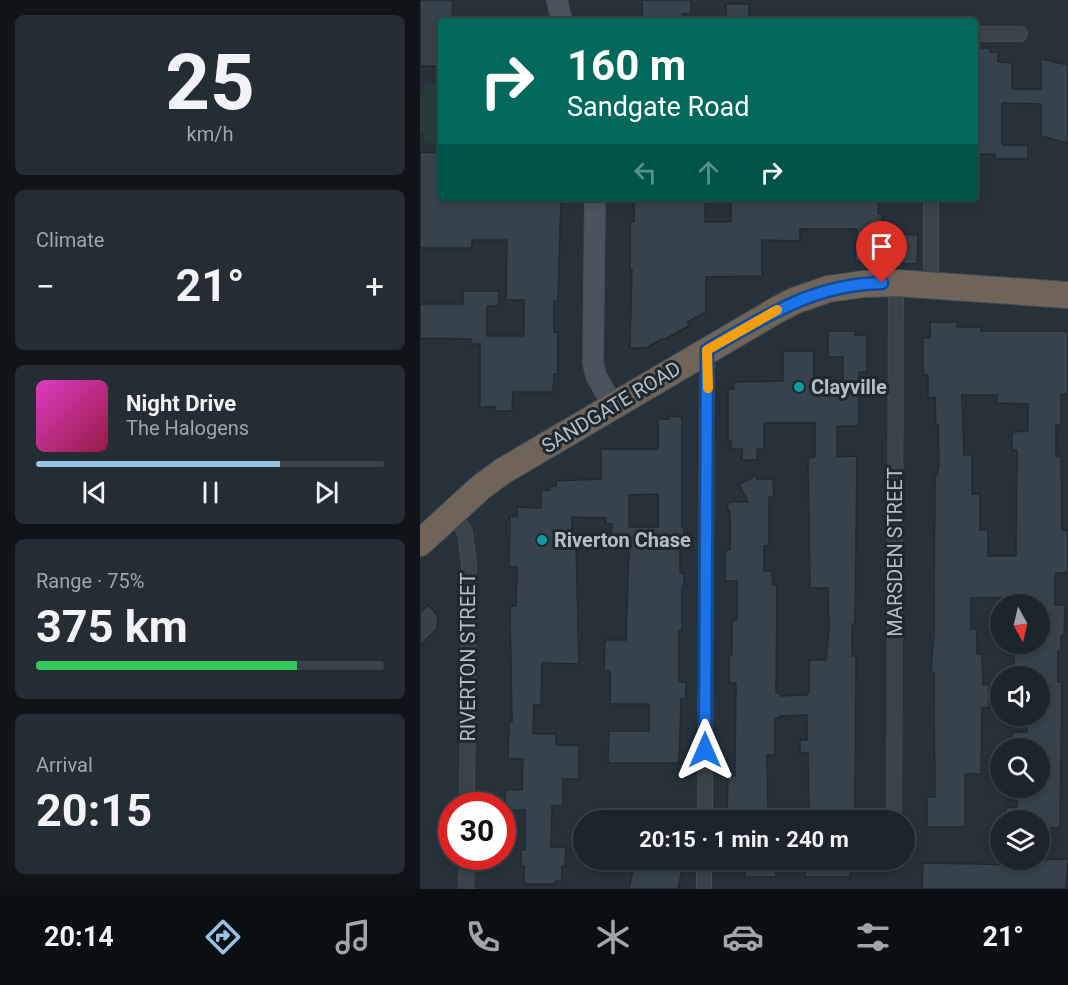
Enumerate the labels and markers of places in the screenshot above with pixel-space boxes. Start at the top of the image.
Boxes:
pin [856,221,907,283]
place label: Clayville [811,375,887,399]
marker: Clayville [792,380,806,394]
place label: Riverton Chase [554,528,691,552]
marker: Riverton Chase [535,533,549,547]

